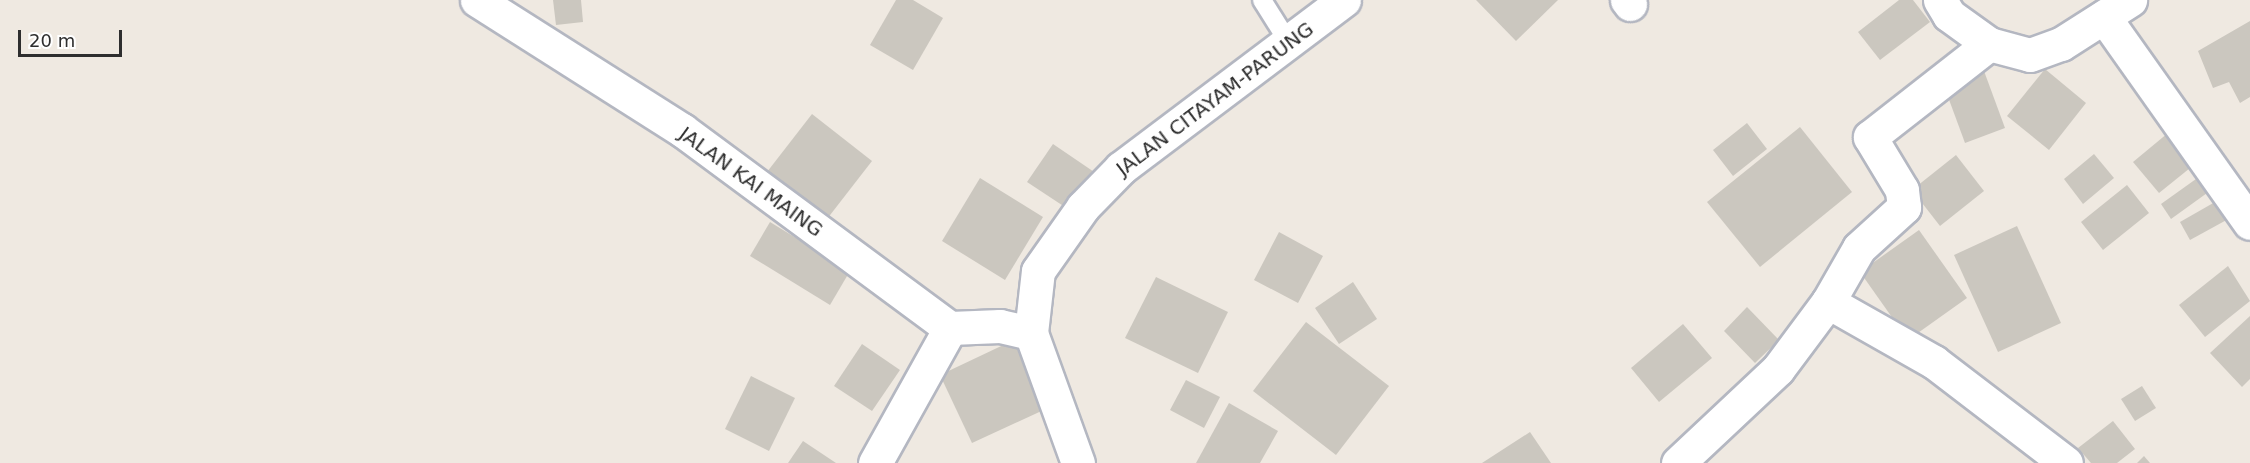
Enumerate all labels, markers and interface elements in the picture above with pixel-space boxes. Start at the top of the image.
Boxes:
street label: JALAN CITAYAM-PARUNG [1112,17,1318,181]
scale bar [21,18,124,56]
text: 20 m [29,30,75,51]
street label: JALAN KAI MAING [674,122,828,242]

